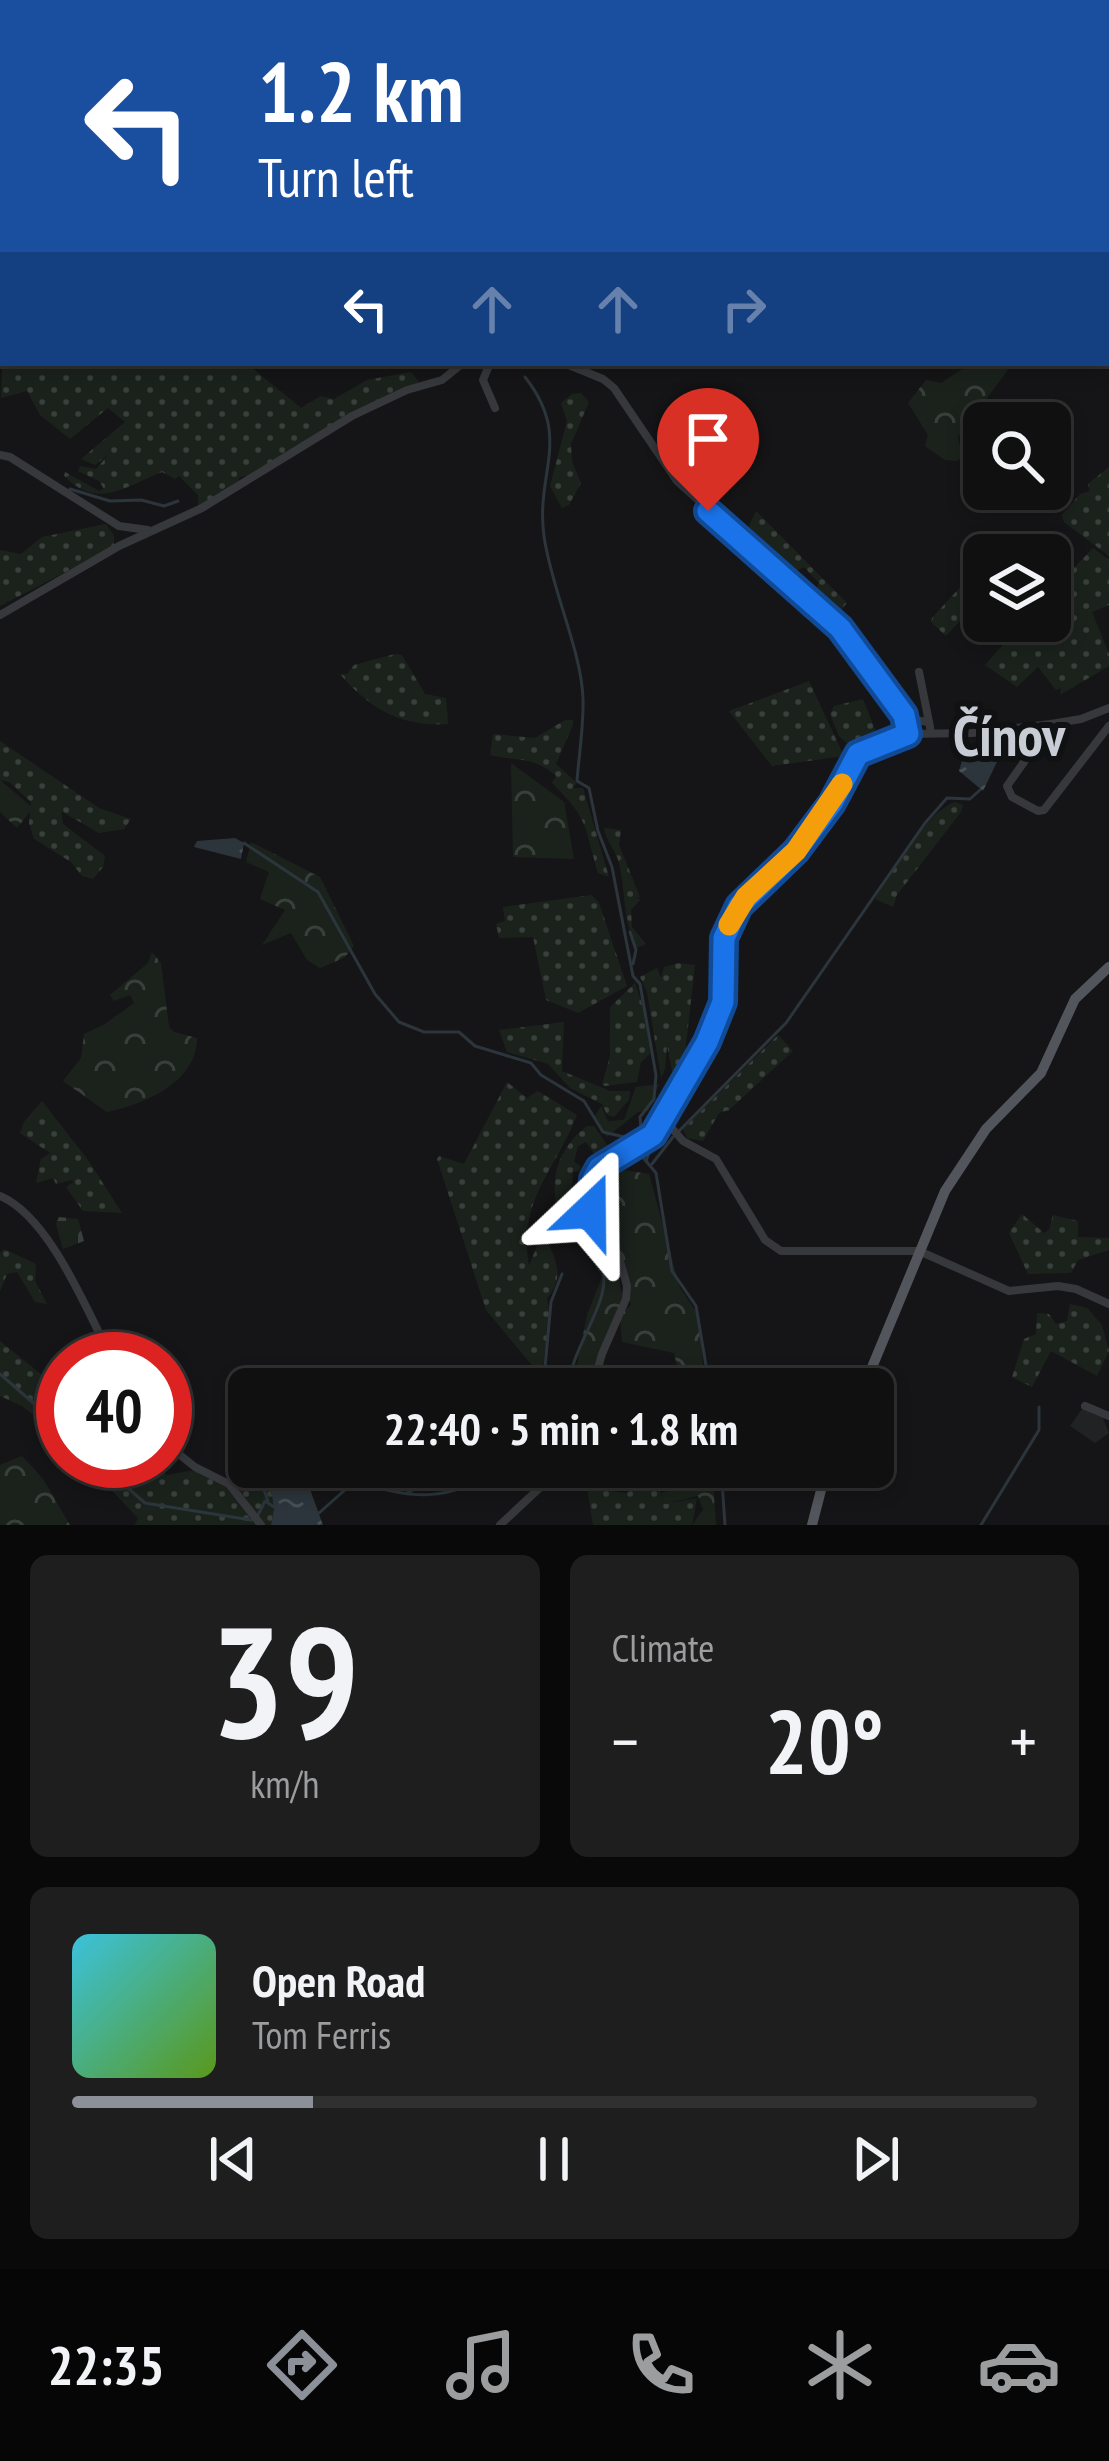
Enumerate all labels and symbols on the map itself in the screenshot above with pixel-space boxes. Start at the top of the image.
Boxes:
pin [657,388,759,511]
district label: Čínov [953,698,1066,772]
position arrow [527,1148,653,1274]
speed limit sign: 40 [36,1332,192,1488]

